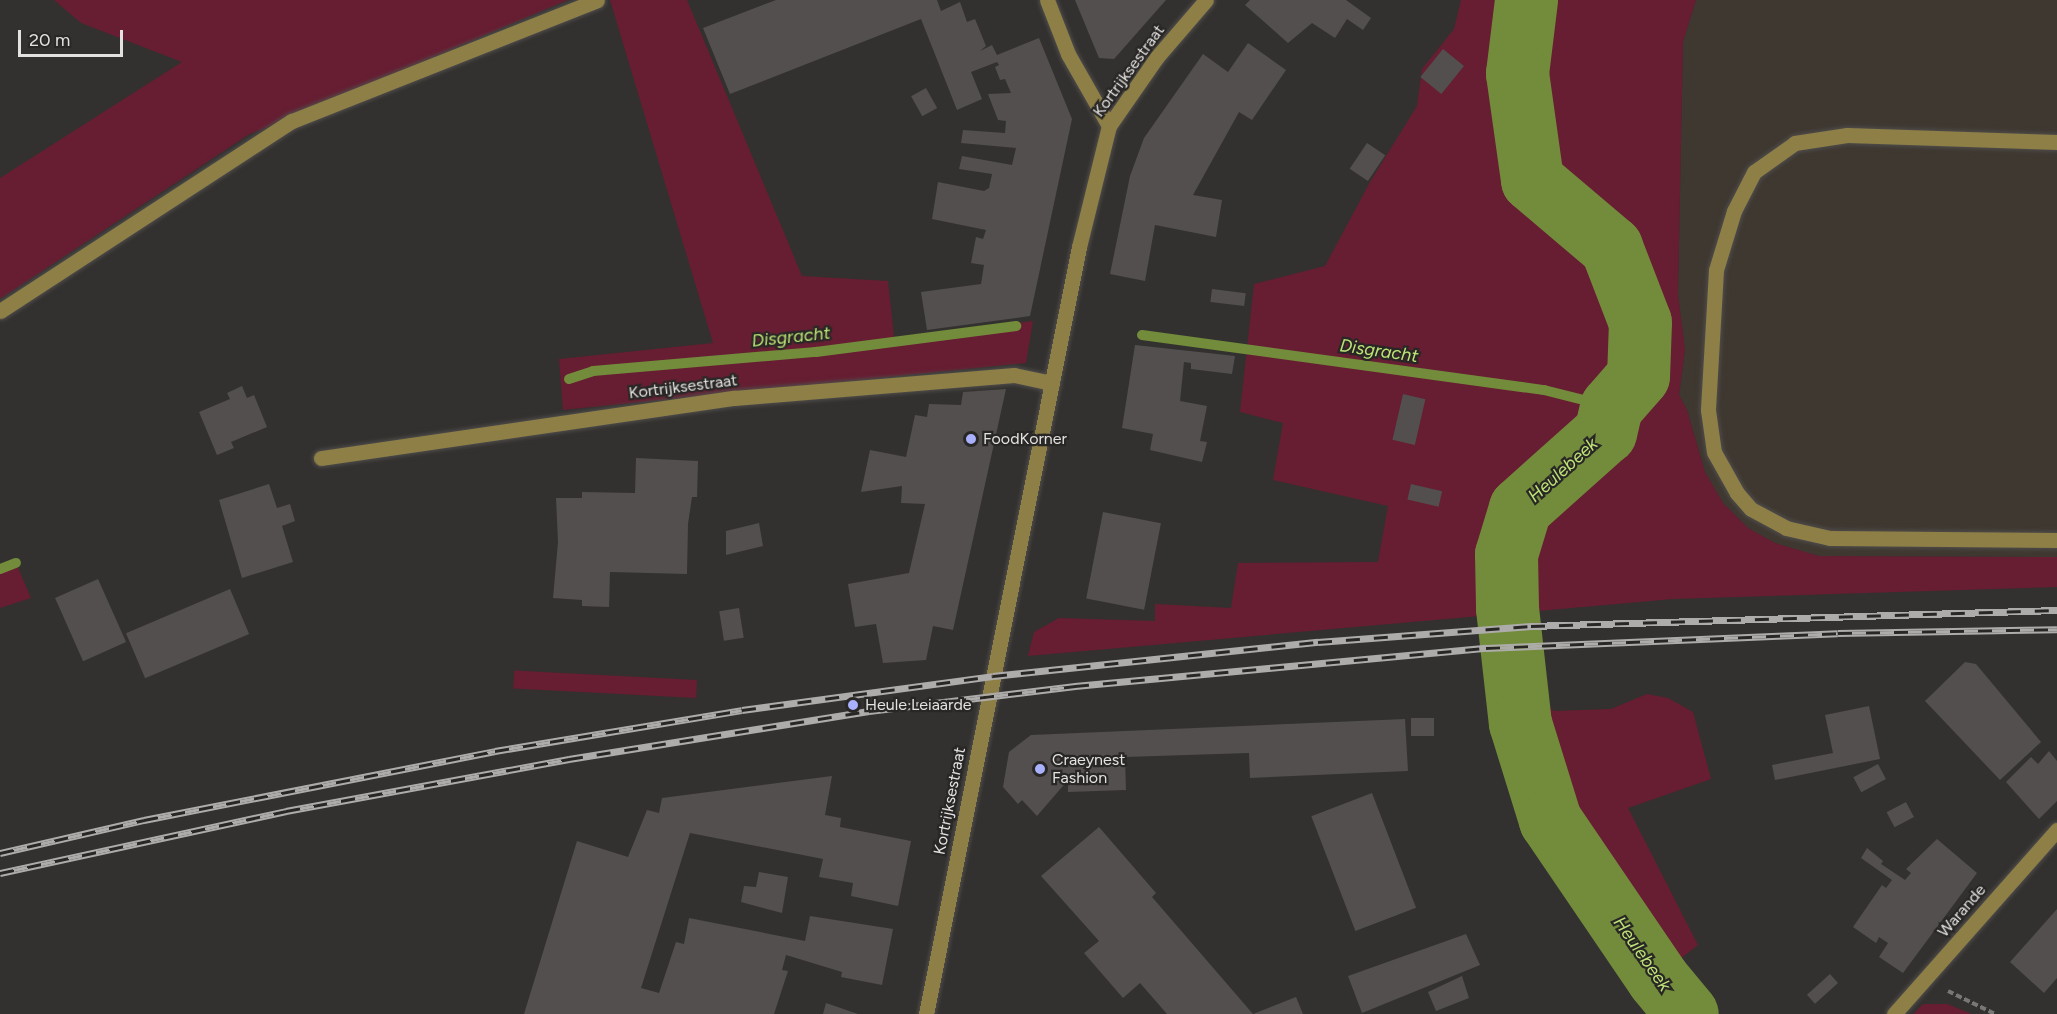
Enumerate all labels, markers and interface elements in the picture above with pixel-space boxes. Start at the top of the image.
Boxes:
scale bar [21,18,126,56]
street label: Kortrijksestraat [1089,21,1169,121]
text: 20 m [29,29,70,51]
water label: Disgracht [751,322,831,352]
water label: Disgracht [1338,335,1420,367]
street label: Kortrijksestraat [628,371,738,403]
place label: FoodKorner [983,429,1067,449]
marker: FoodKorner [964,432,978,446]
water label: Heulebeek [1524,433,1602,507]
place label: Heule Leiaarde [865,695,971,715]
marker: Heule Leiaarde [846,698,860,712]
street label: Kortrijksestraat [930,746,970,856]
place label: Craeynest Fashion [1052,750,1125,788]
marker: Craeynest Fashion [1033,762,1047,776]
street label: Warande [1934,881,1990,941]
water label: Heulebeek [1608,912,1676,996]

